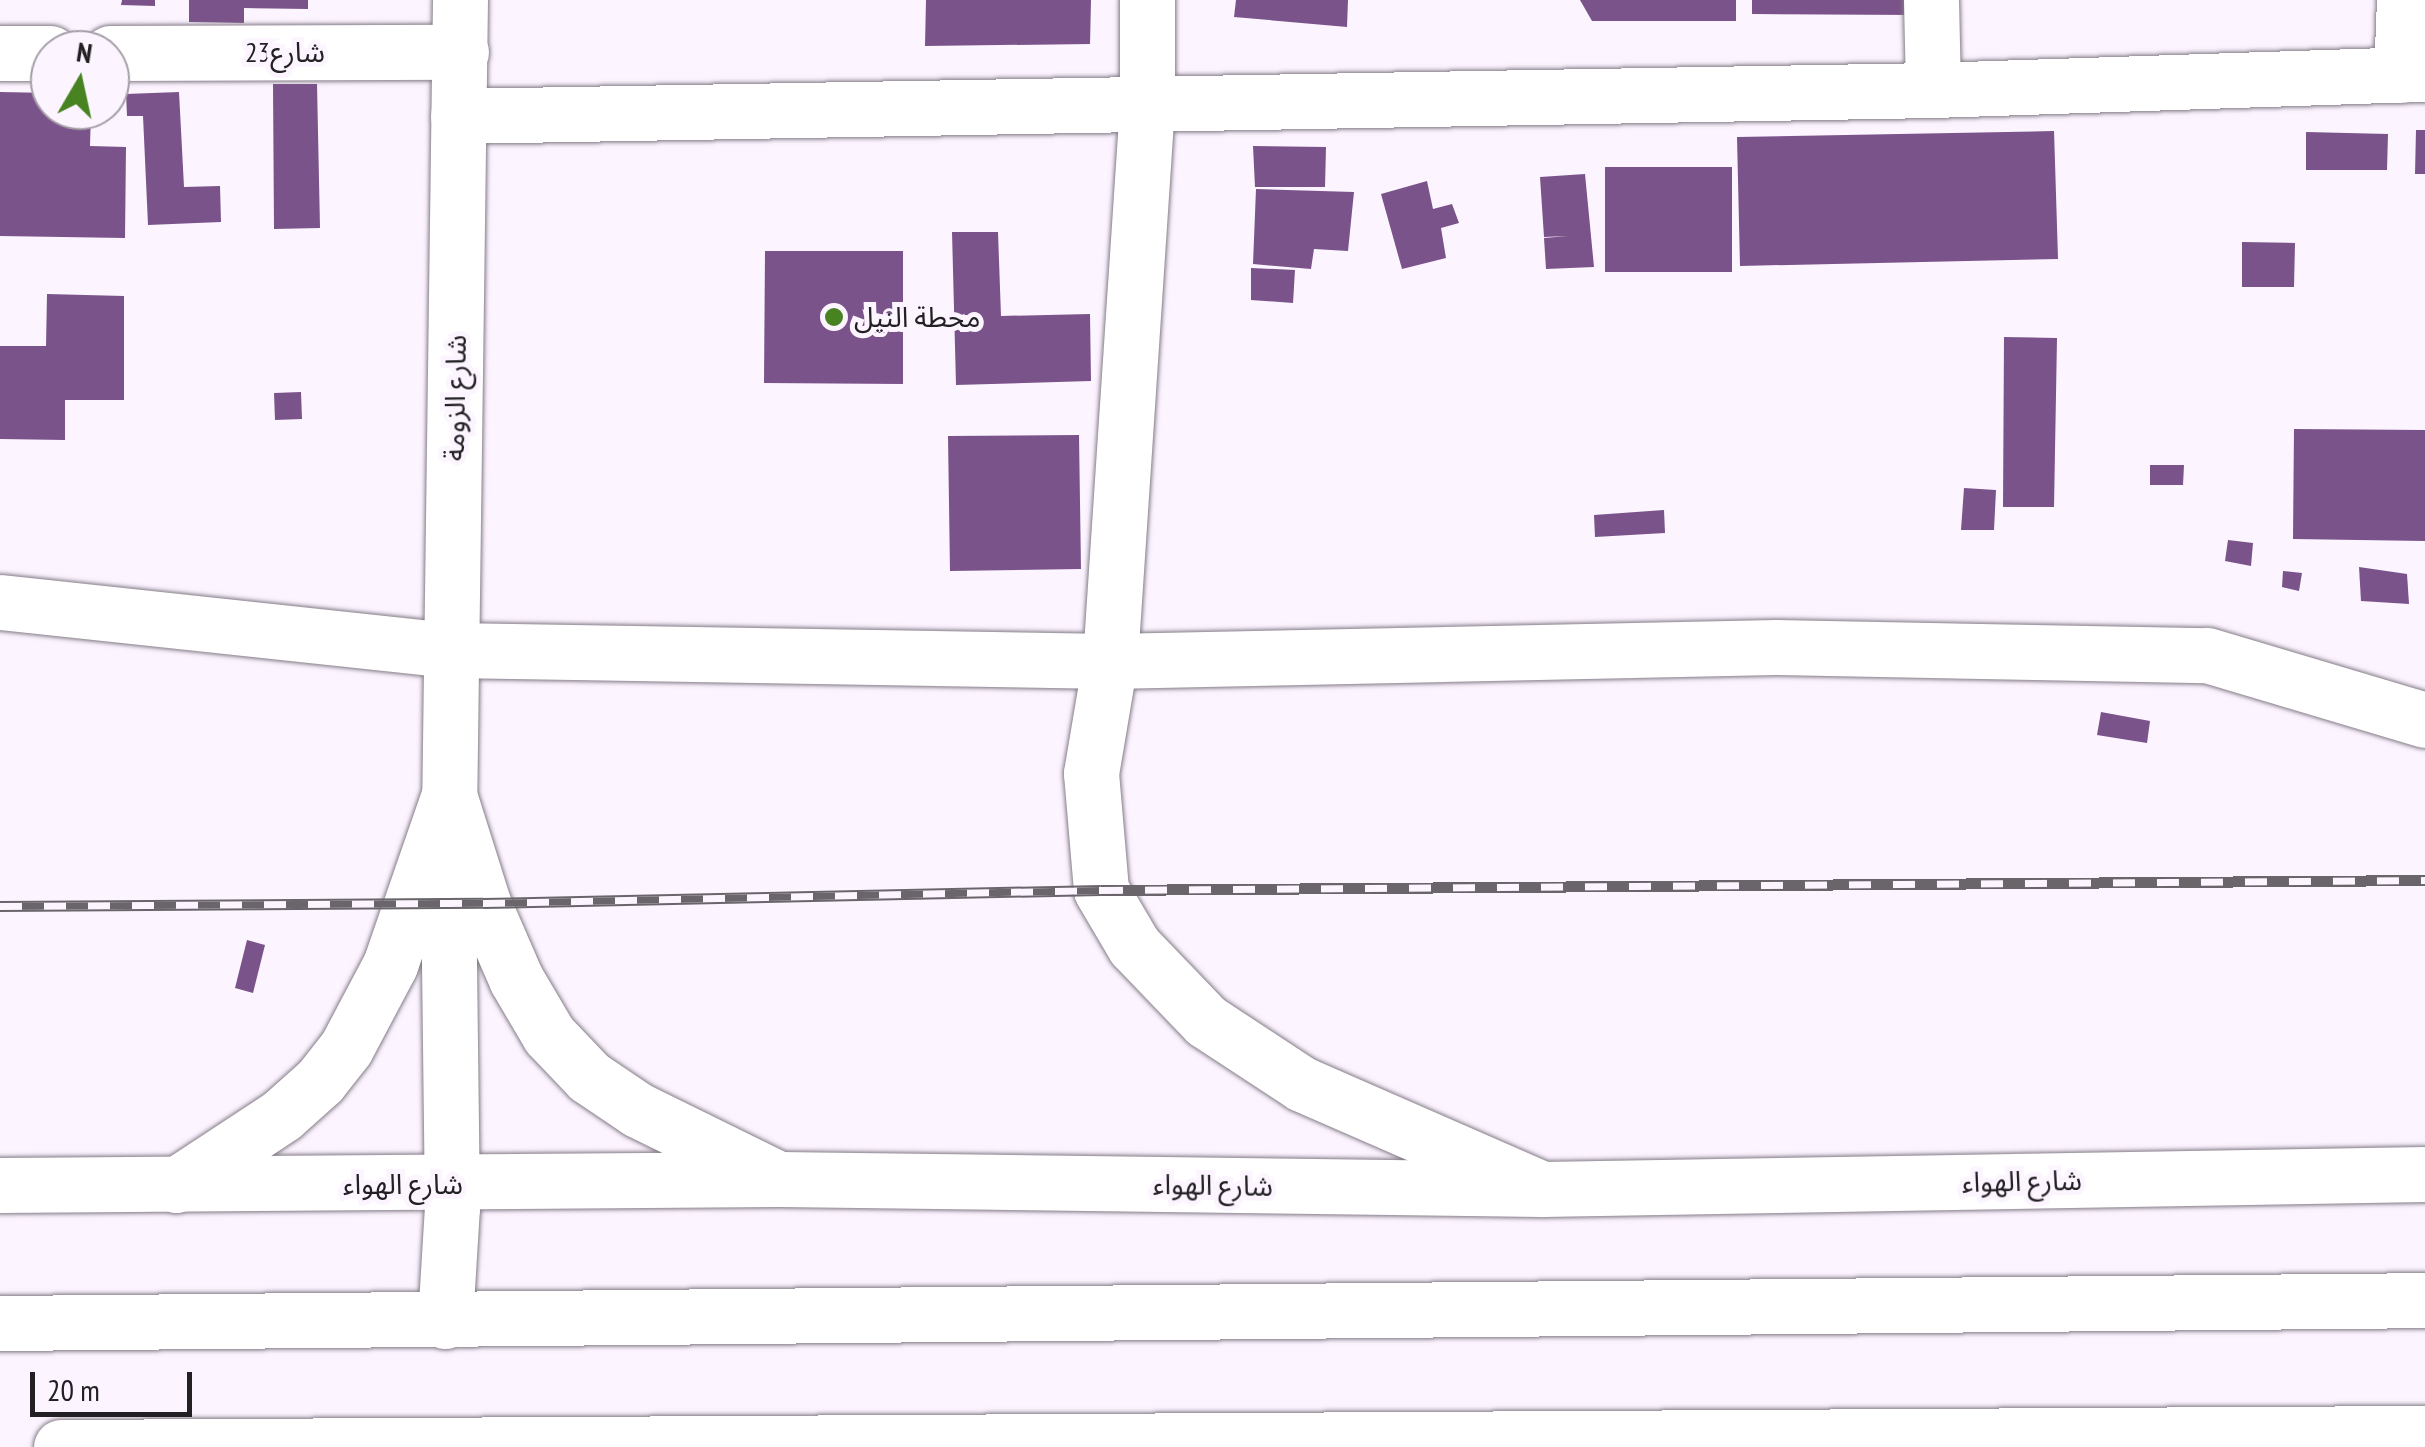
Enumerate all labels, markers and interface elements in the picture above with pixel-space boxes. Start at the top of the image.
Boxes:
north arrow [30,30,130,130]
text: N [74,32,95,71]
street label: شارع23 [245,35,325,69]
place label: محطة النيل [854,300,980,334]
marker: محطة النيل [823,306,845,328]
street label: شارع الزومة [437,335,473,461]
street label: شارع الهواء [1962,1163,2082,1199]
street label: شارع الهواء [343,1167,463,1201]
street label: شارع الهواء [1153,1167,1273,1203]
scale bar [35,1352,198,1414]
text: 20 m [47,1370,100,1409]

